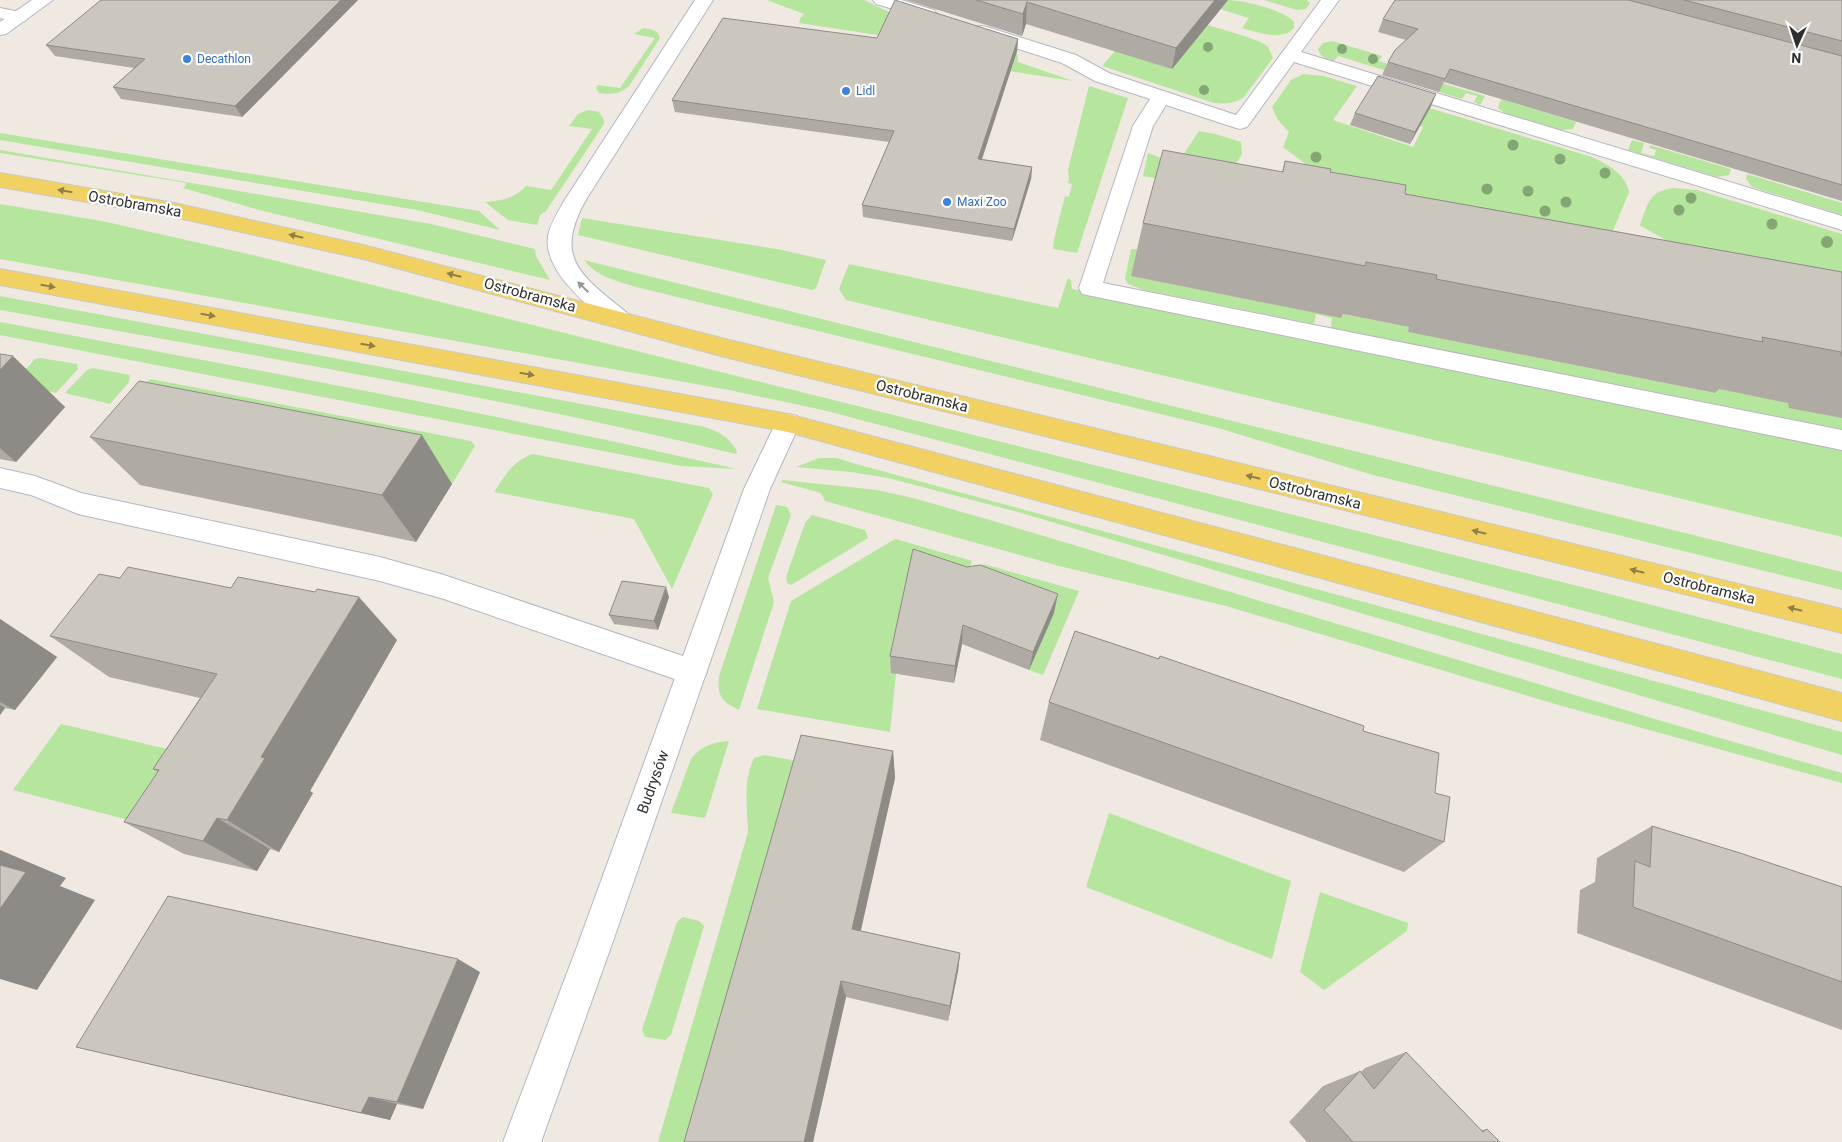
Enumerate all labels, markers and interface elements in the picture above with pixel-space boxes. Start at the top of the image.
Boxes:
north arrow [1772,20,1822,70]
text: N [1791,50,1802,66]
place label: Decathlon [197,52,251,66]
marker: Decathlon [181,53,193,65]
place label: Lidl [856,84,875,98]
marker: Lidl [840,85,852,97]
one-way arrow [57,187,73,195]
street label: Ostrobramska [87,187,183,221]
place label: Maxi Zoo [957,195,1007,209]
marker: Maxi Zoo [941,196,953,208]
one-way arrow [289,232,304,240]
one-way arrow [446,271,462,279]
street label: Ostrobramska [482,274,578,316]
one-way arrow [577,281,589,293]
one-way arrow [40,282,56,290]
one-way arrow [200,312,216,320]
one-way arrow [360,341,376,349]
one-way arrow [520,371,536,379]
street label: Ostrobramska [874,376,970,416]
one-way arrow [1245,473,1260,481]
street label: Ostrobramska [1267,473,1363,513]
one-way arrow [1471,528,1486,536]
one-way arrow [1629,567,1644,575]
street label: Ostrobramska [1661,568,1757,608]
one-way arrow [1787,605,1802,613]
street label: Budrysów [633,748,673,816]

